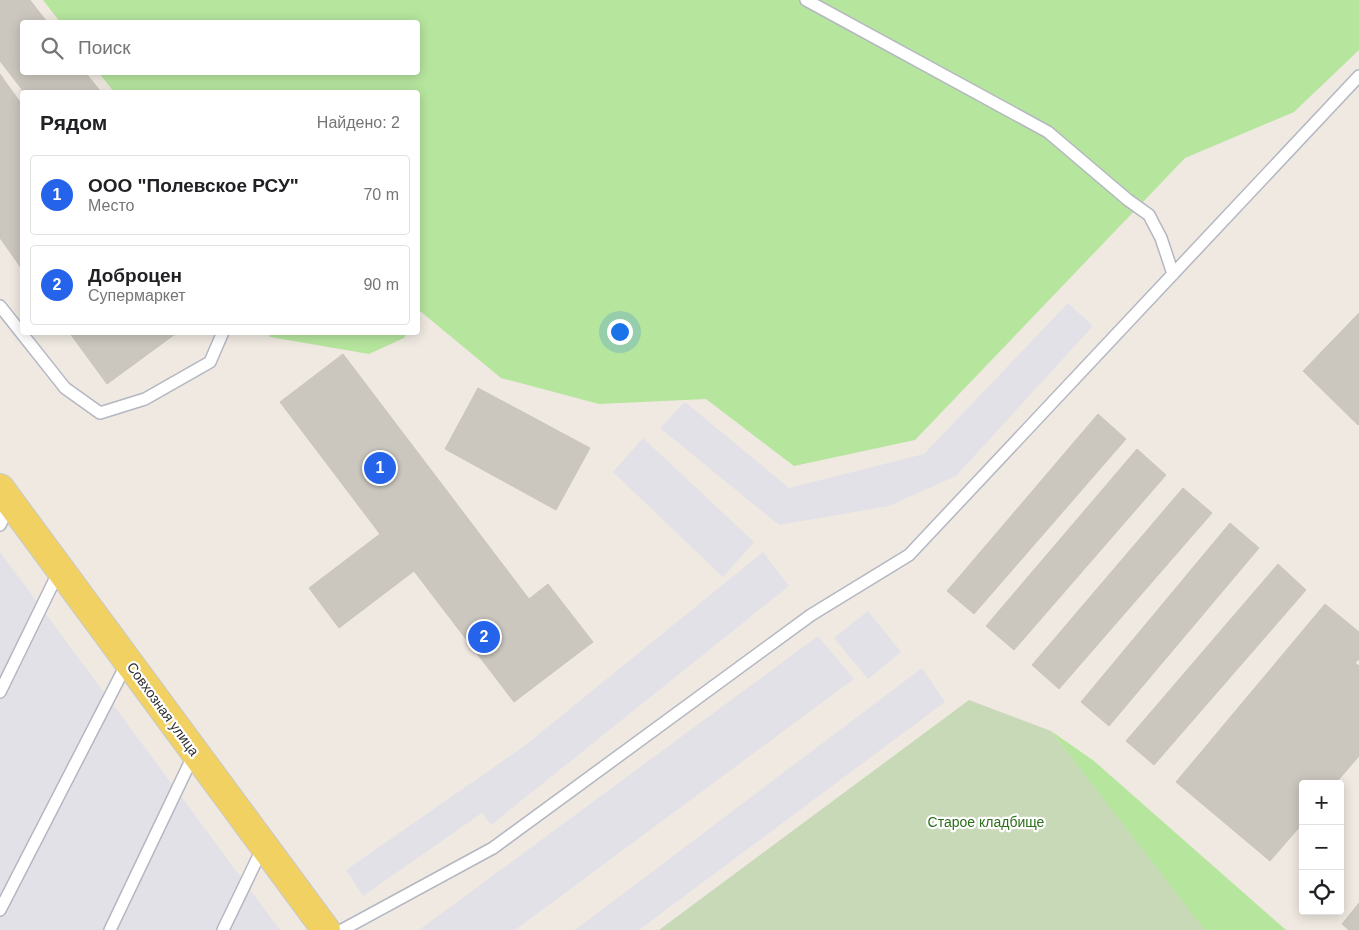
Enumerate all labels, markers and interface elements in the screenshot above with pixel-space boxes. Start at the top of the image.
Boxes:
search box [20,20,420,75]
icon: search [38,34,66,62]
text: Поиск [78,37,131,58]
text: Рядом [40,111,107,134]
text: Найдено: 2 [317,114,400,131]
text: ООО "Полевское РСУ" [88,175,299,196]
text: 1 [53,186,61,203]
text: 70 m [363,186,399,203]
text: Место [88,197,134,214]
text: Доброцен [88,265,182,286]
text: 2 [53,276,61,293]
text: 90 m [363,276,399,293]
text: Супермаркет [88,287,186,304]
your location [607,319,633,345]
pin: 1 [364,449,396,487]
pin: 2 [468,618,500,656]
street label: Совхозная улица [124,659,202,759]
map controls [1299,780,1344,915]
button: + [1299,780,1344,825]
park label: Старое кладбище [928,814,1045,830]
button: − [1299,825,1344,870]
button: locate [1299,870,1344,915]

